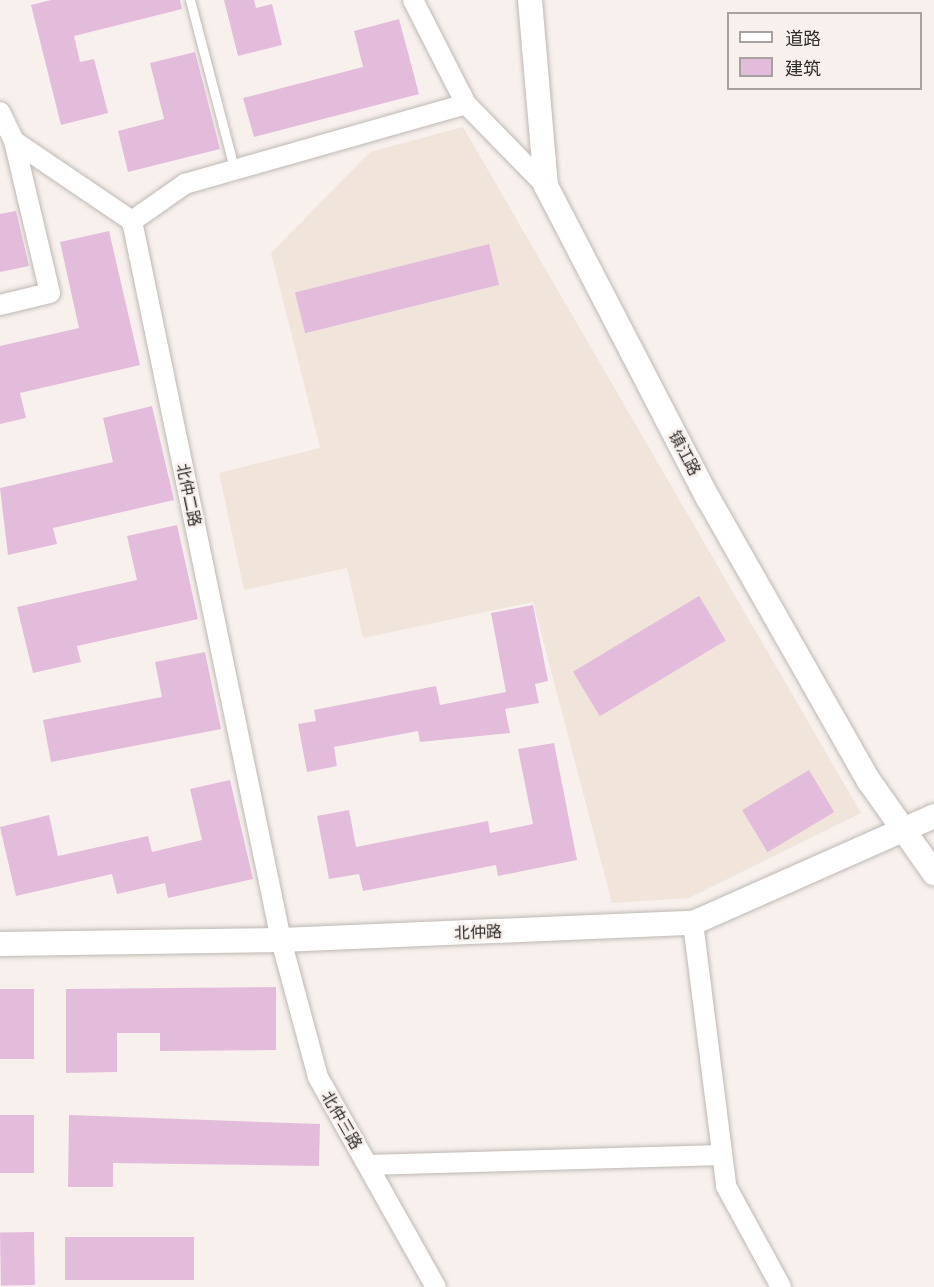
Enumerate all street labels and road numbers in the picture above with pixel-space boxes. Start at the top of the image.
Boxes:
street label: 镇江路 [665,427,705,479]
street label: 北仲二路 [173,462,205,528]
street label: 北仲路 [454,922,502,942]
street label: 北仲三路 [318,1087,366,1153]

